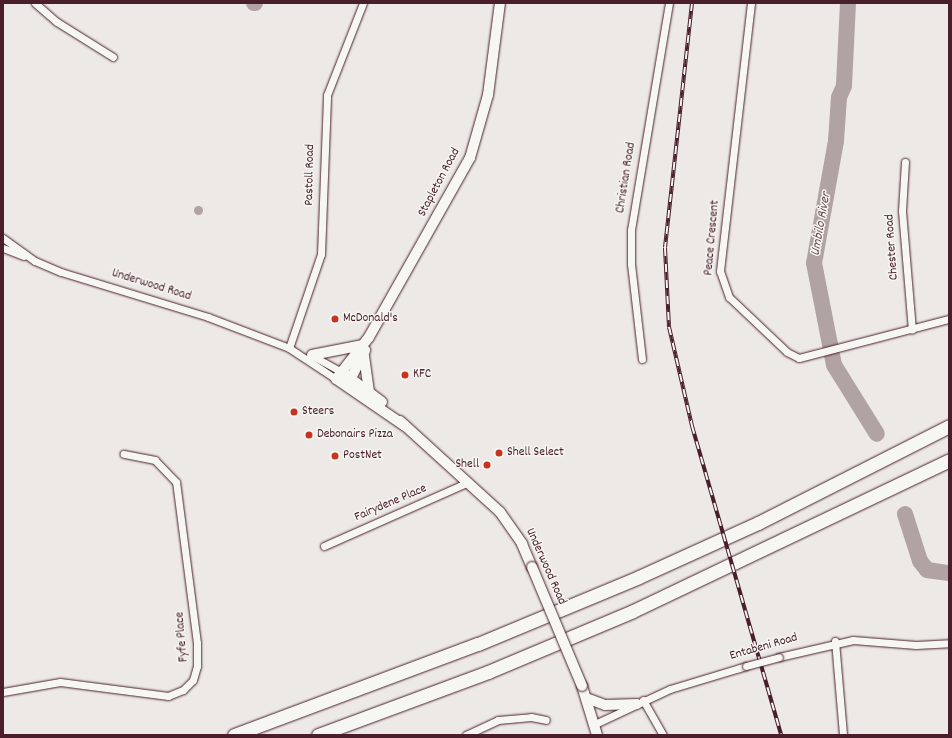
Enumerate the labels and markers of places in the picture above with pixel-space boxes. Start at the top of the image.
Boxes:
place label: McDonald's [343,311,398,327]
marker: McDonald's [330,314,340,324]
place label: KFC [413,367,431,383]
marker: KFC [400,370,410,380]
place label: Steers [302,404,334,420]
marker: Steers [289,407,299,417]
place label: Debonairs Pizza [317,427,393,443]
marker: Debonairs Pizza [304,430,314,440]
place label: Shell Select [507,445,564,461]
place label: PostNet [343,448,382,464]
marker: Shell Select [494,448,504,458]
marker: PostNet [330,451,340,461]
place label: Shell [455,457,479,473]
marker: Shell [482,460,492,470]

